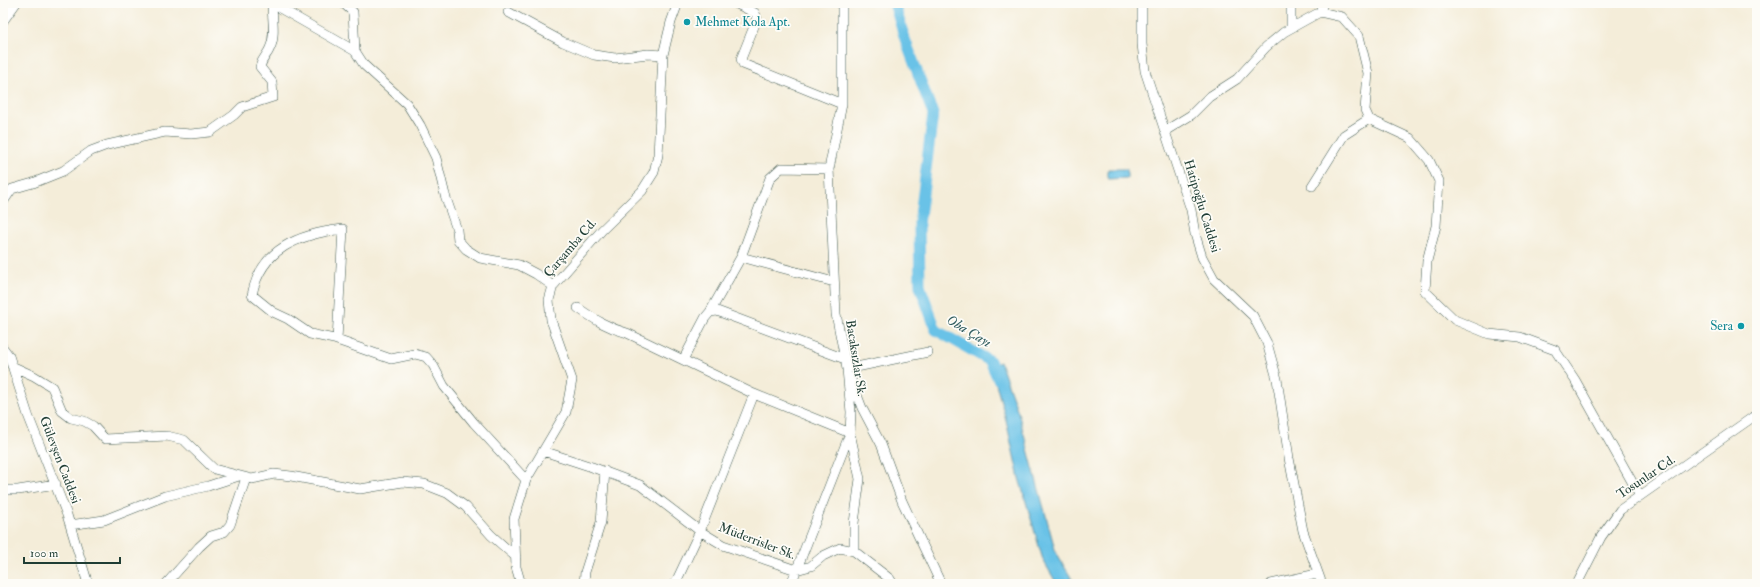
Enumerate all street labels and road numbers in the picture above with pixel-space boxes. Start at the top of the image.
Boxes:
street label: Hatipoğlu Caddesi [1179,157,1224,255]
street label: Çarşamba Cd. [540,215,600,281]
street label: Bacaksızlar Sk. [842,319,870,397]
street label: Gülevşen Caddesi [36,414,84,506]
street label: Tosunlar Cd. [1614,452,1678,502]
street label: Müderrisler Sk. [716,519,798,563]

